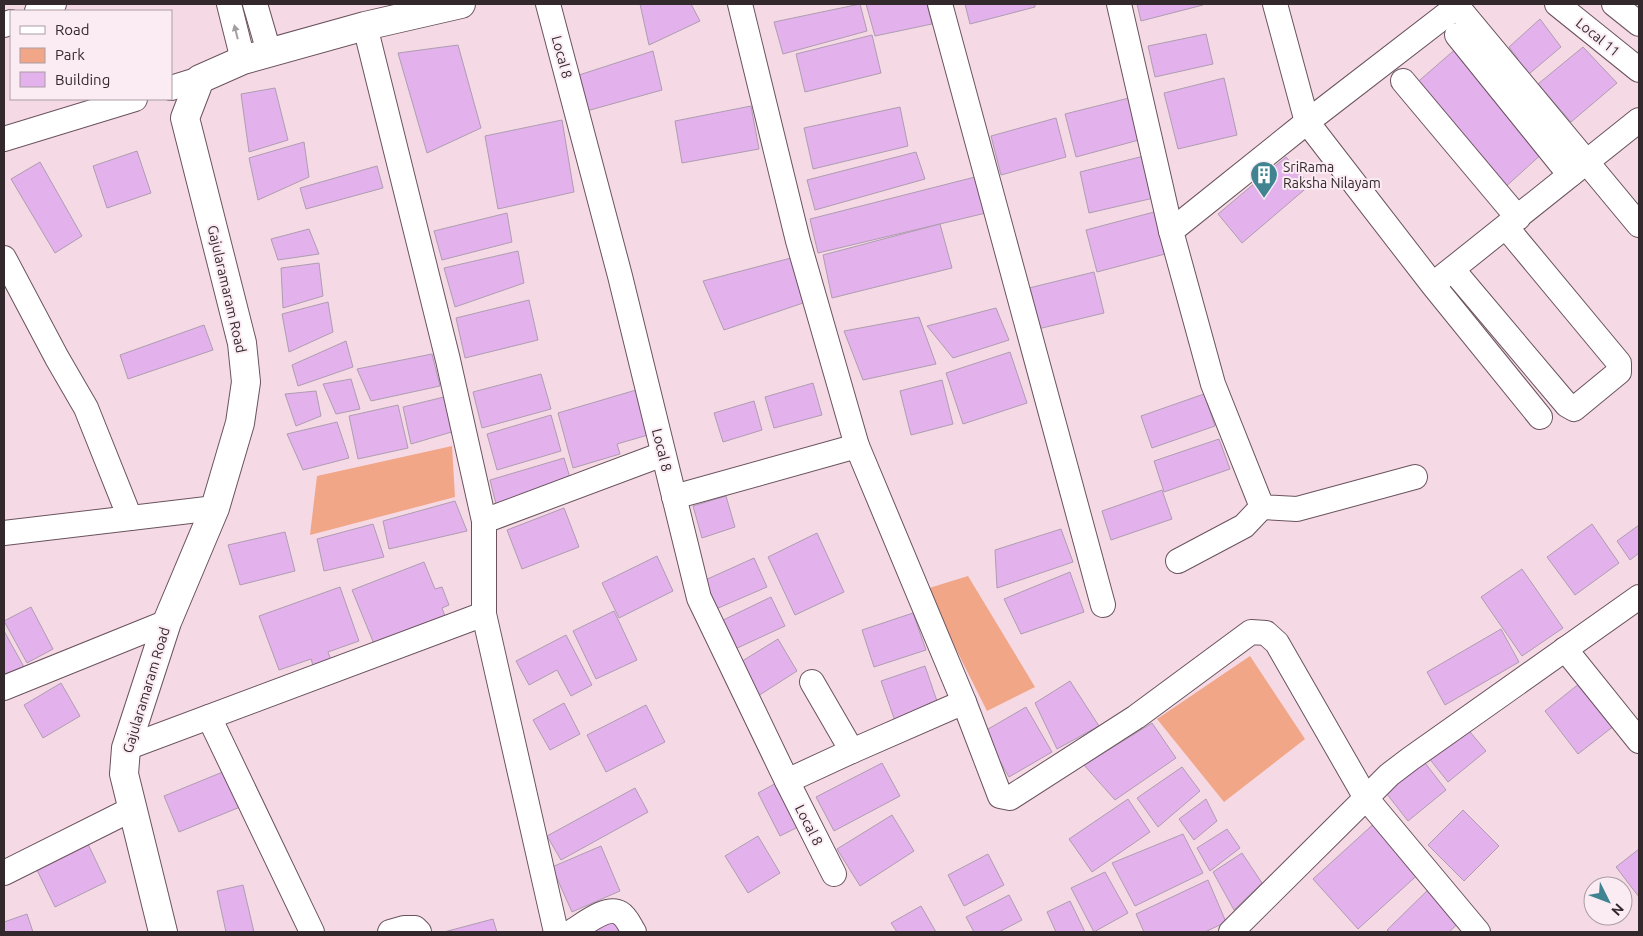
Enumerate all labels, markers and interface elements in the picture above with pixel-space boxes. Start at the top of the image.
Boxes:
legend [10,10,172,100]
street label: Local 11 [1573,15,1623,59]
text: Road [55,21,90,38]
one-way arrow [232,24,240,39]
street label: Local 8 [549,34,575,80]
text: Park [55,46,85,63]
text: Building [55,71,110,88]
place label: SriRama Raksha Nilayam [1283,159,1381,191]
building icon: SriRama Raksha Nilayam [1249,160,1279,199]
street label: Gajularamaram Road [205,224,249,354]
street label: Local 8 [649,427,675,473]
street label: Gajularamaram Road [119,625,173,755]
street label: Local 8 [792,802,826,848]
north arrow [1583,876,1633,926]
text: N [1608,900,1627,919]

